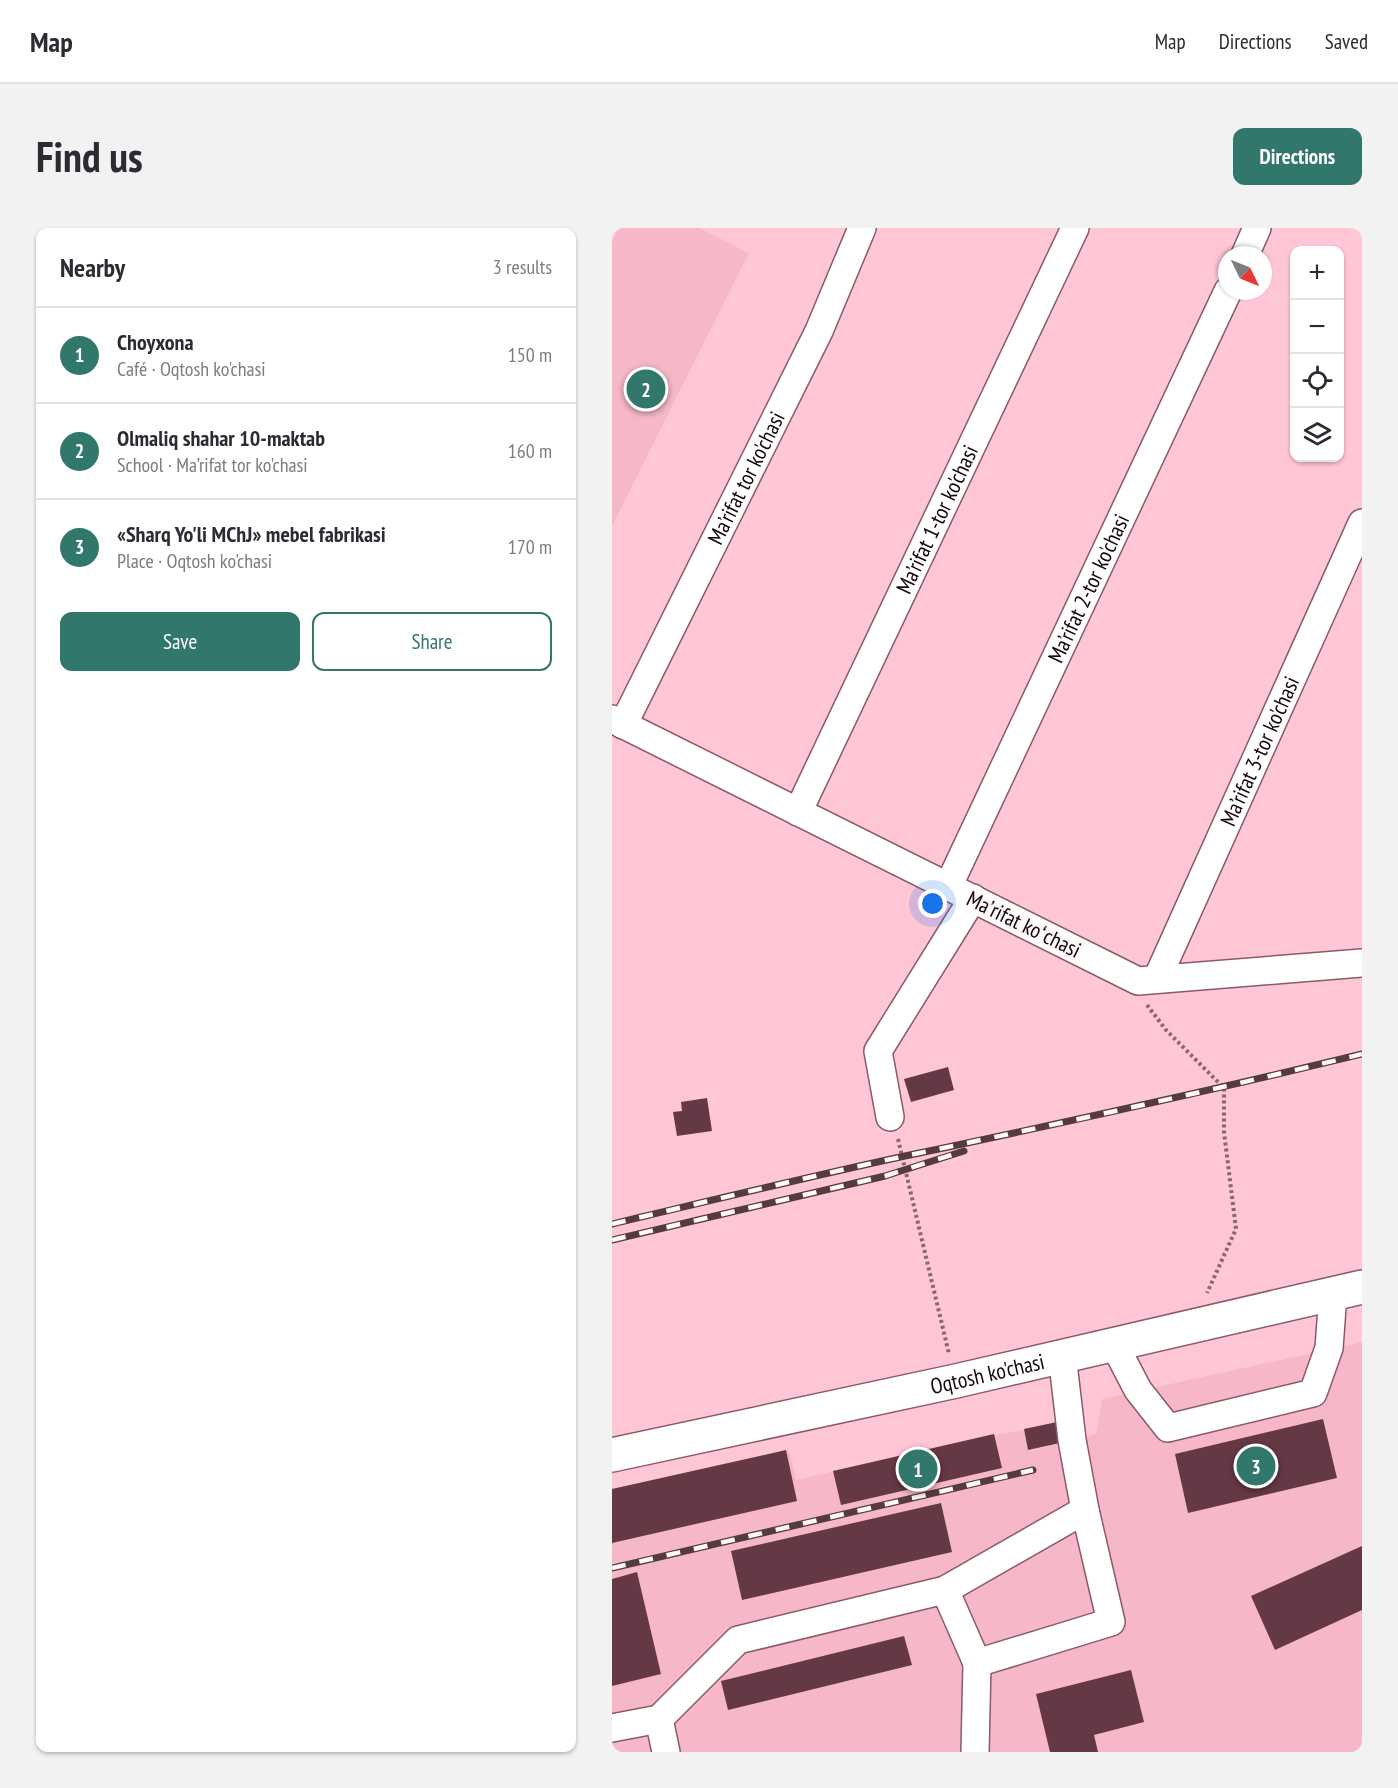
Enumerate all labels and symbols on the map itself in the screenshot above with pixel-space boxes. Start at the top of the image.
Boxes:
north arrow [1218,246,1272,300]
pin: 2 [627,366,666,412]
street label: Ma’rifat tor ko'chasi [701,407,791,549]
street label: Ma’rifat 1-tor ko'chasi [890,441,984,598]
street label: Ma’rifat 2-tor ko'chasi [1041,510,1135,667]
street label: Ma’rifat 3-tor ko'chasi [1214,672,1305,830]
street label: Maʼrifat koʻchasi [962,884,1086,964]
your location [918,889,947,918]
street label: Oqtosh ko'chasi [928,1347,1047,1400]
pin: 3 [1236,1444,1276,1488]
pin: 1 [898,1446,938,1492]

